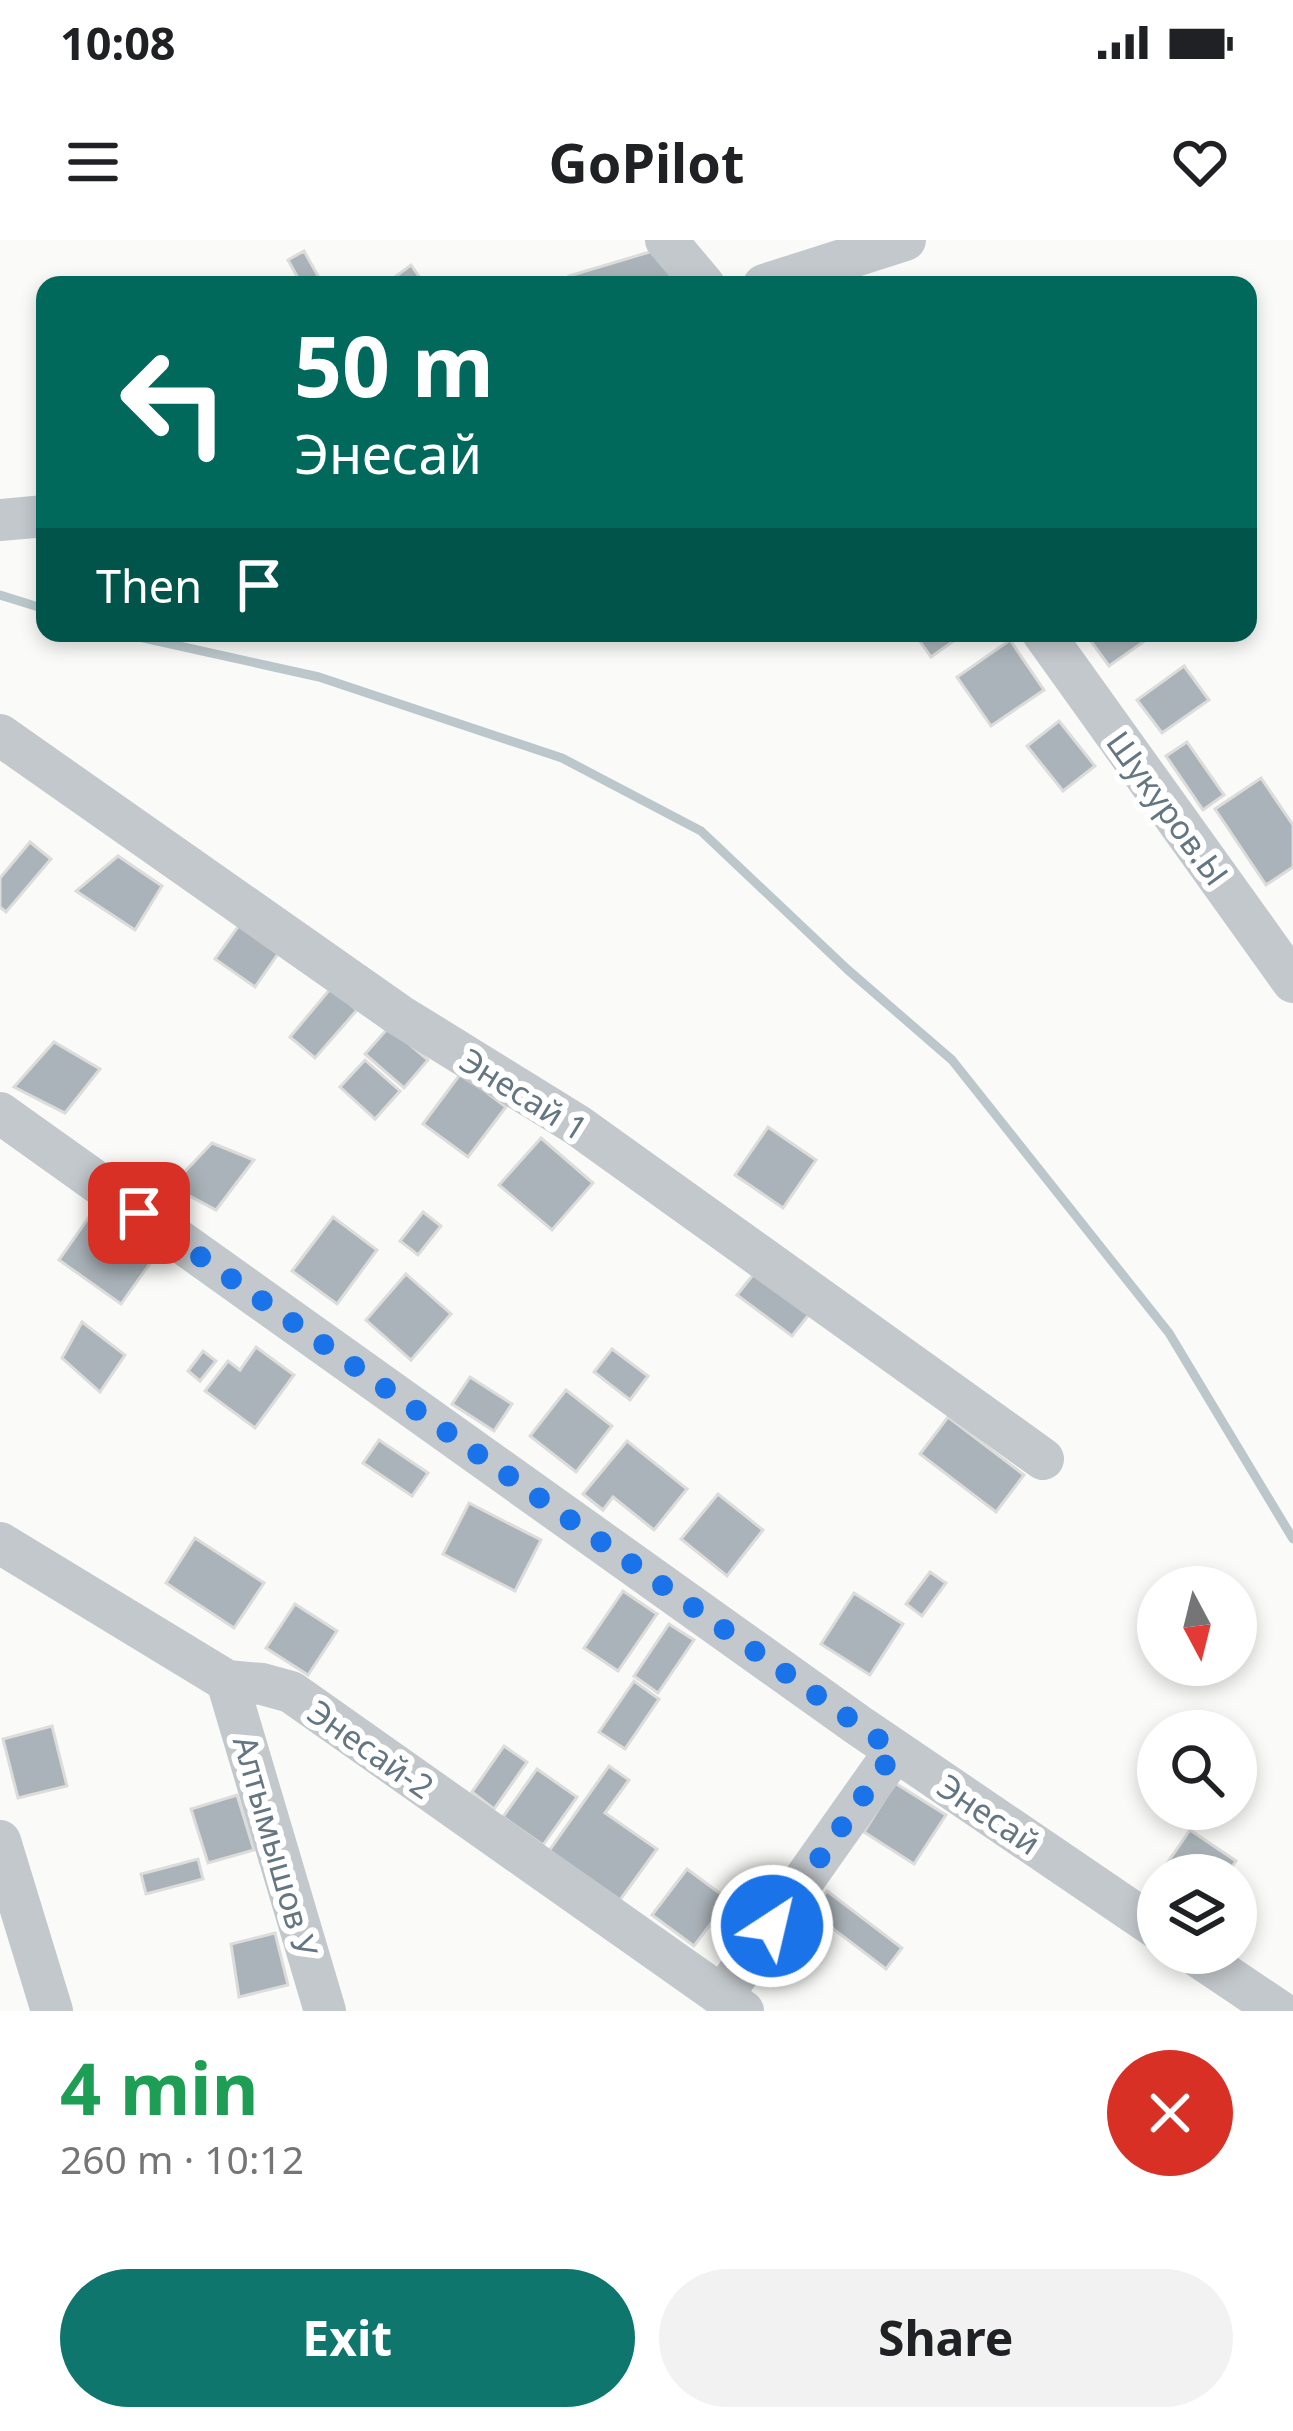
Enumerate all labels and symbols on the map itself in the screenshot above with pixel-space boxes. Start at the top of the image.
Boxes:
street label: Шукуров.Ы [1097,722,1239,894]
street label: Энесай 1 [452,1037,596,1151]
pin [88,1162,190,1264]
north arrow [1137,1566,1257,1686]
street label: Энесай-2 [299,1689,443,1809]
street label: Алтымышов У [223,1730,329,1962]
street label: Энесай [929,1763,1049,1865]
position arrow [709,1863,835,1989]

